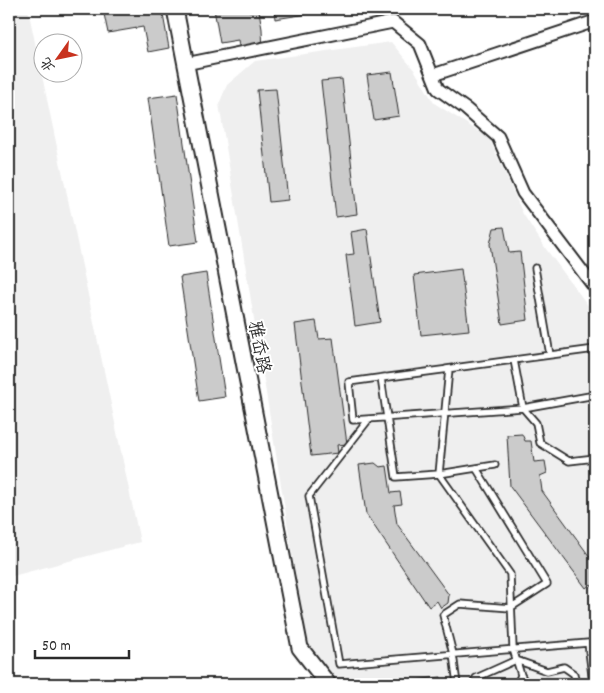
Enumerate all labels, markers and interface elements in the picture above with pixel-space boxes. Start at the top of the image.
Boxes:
north arrow [32,32,82,82]
text: 北 [37,53,61,75]
street label: 雅岙路 [240,319,275,376]
scale bar [35,628,129,660]
text: 50 m [42,636,71,658]

